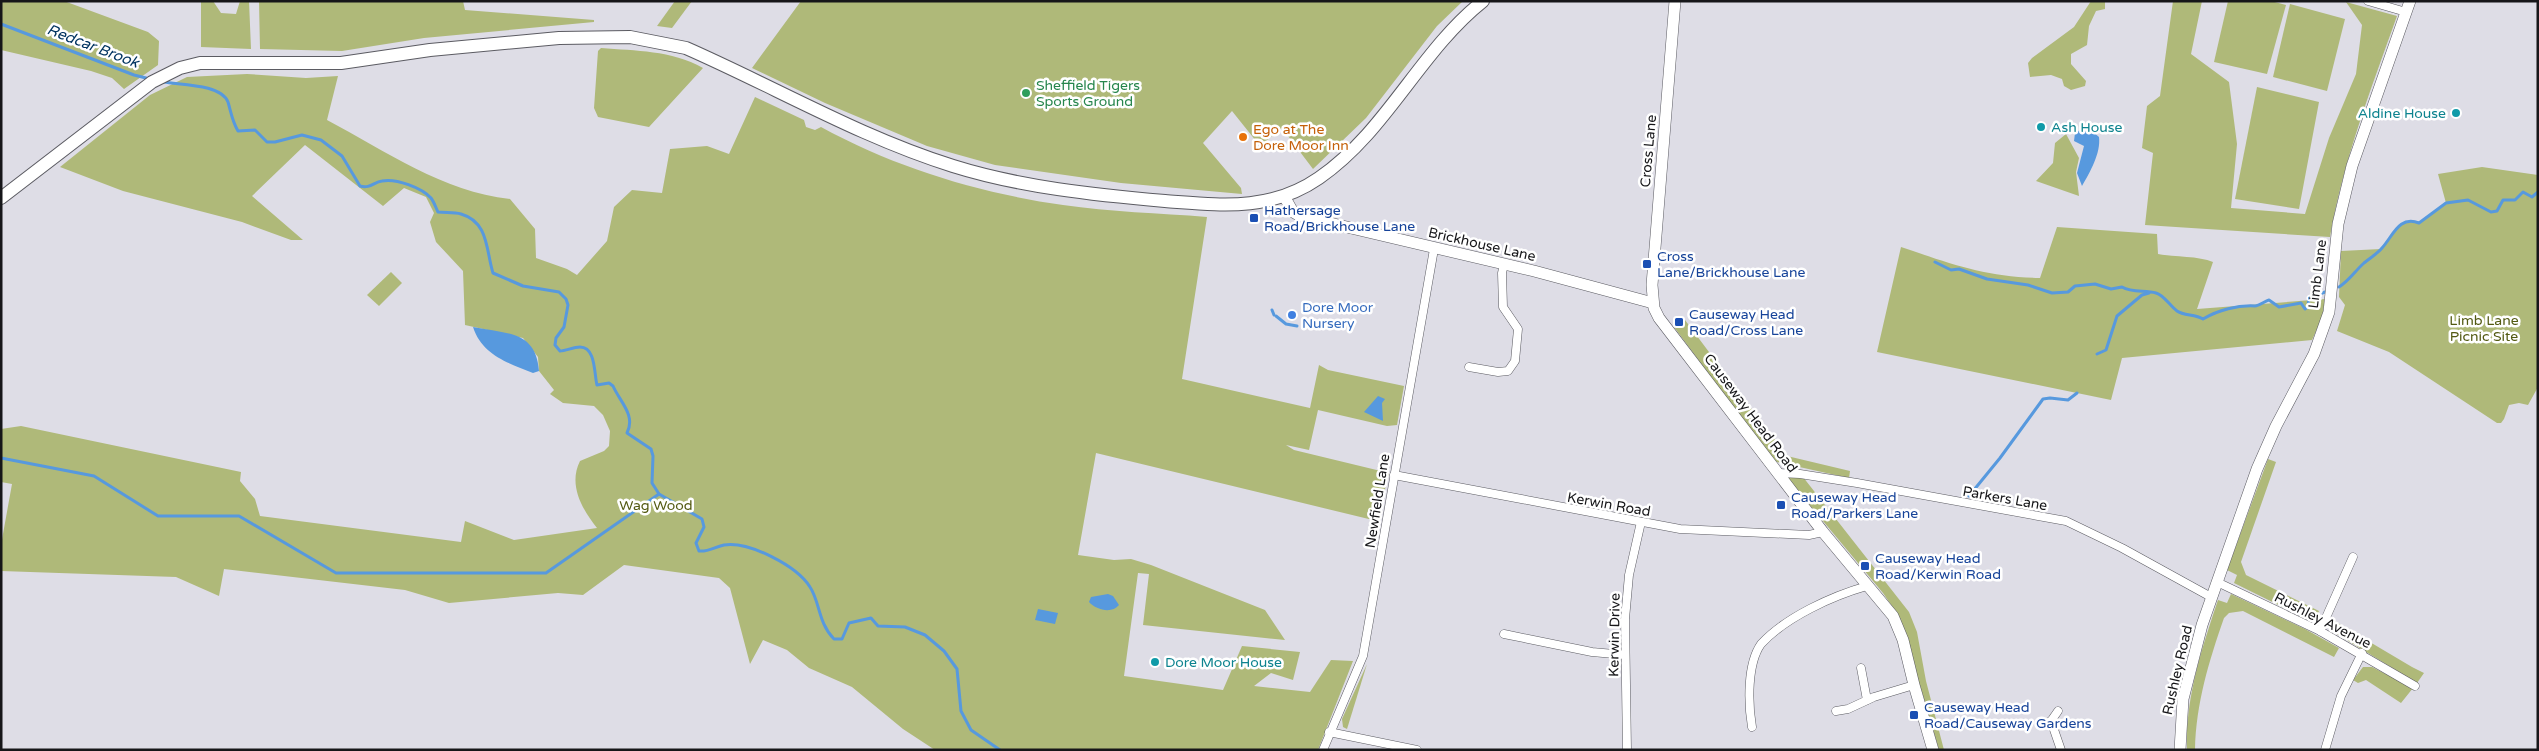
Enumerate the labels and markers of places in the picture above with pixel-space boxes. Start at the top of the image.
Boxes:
place label: Sheffield Tigers Sports Ground [1036,77,1140,110]
marker: Sheffield Tigers Sports Ground [1020,87,1032,99]
place label: Aldine House [2358,105,2446,122]
marker: Aldine House [2450,107,2462,119]
place label: Ash House [2051,119,2122,136]
place label: Ego at The Dore Moor Inn [1253,121,1349,154]
marker: Ash House [2035,121,2047,133]
marker: Ego at The Dore Moor Inn [1237,131,1249,143]
place label: Hathersage Road/Brickhouse Lane [1264,202,1415,235]
marker: Hathersage Road/Brickhouse Lane [1248,212,1260,224]
place label: Cross Lane/Brickhouse Lane [1657,248,1805,281]
marker: Cross Lane/Brickhouse Lane [1641,258,1653,270]
place label: Dore Moor Nursery [1302,299,1374,332]
place label: Causeway Head Road/Cross Lane [1689,306,1803,339]
marker: Dore Moor Nursery [1286,309,1298,321]
marker: Causeway Head Road/Cross Lane [1673,316,1685,328]
place label: Causeway Head Road/Parkers Lane [1791,489,1918,522]
marker: Causeway Head Road/Parkers Lane [1775,499,1787,511]
place label: Causeway Head Road/Kerwin Road [1875,550,2001,583]
marker: Causeway Head Road/Kerwin Road [1859,560,1871,572]
place label: Dore Moor House [1165,654,1282,671]
marker: Dore Moor House [1149,656,1161,668]
place label: Causeway Head Road/Causeway Gardens [1924,699,2092,732]
marker: Causeway Head Road/Causeway Gardens [1908,709,1920,721]

